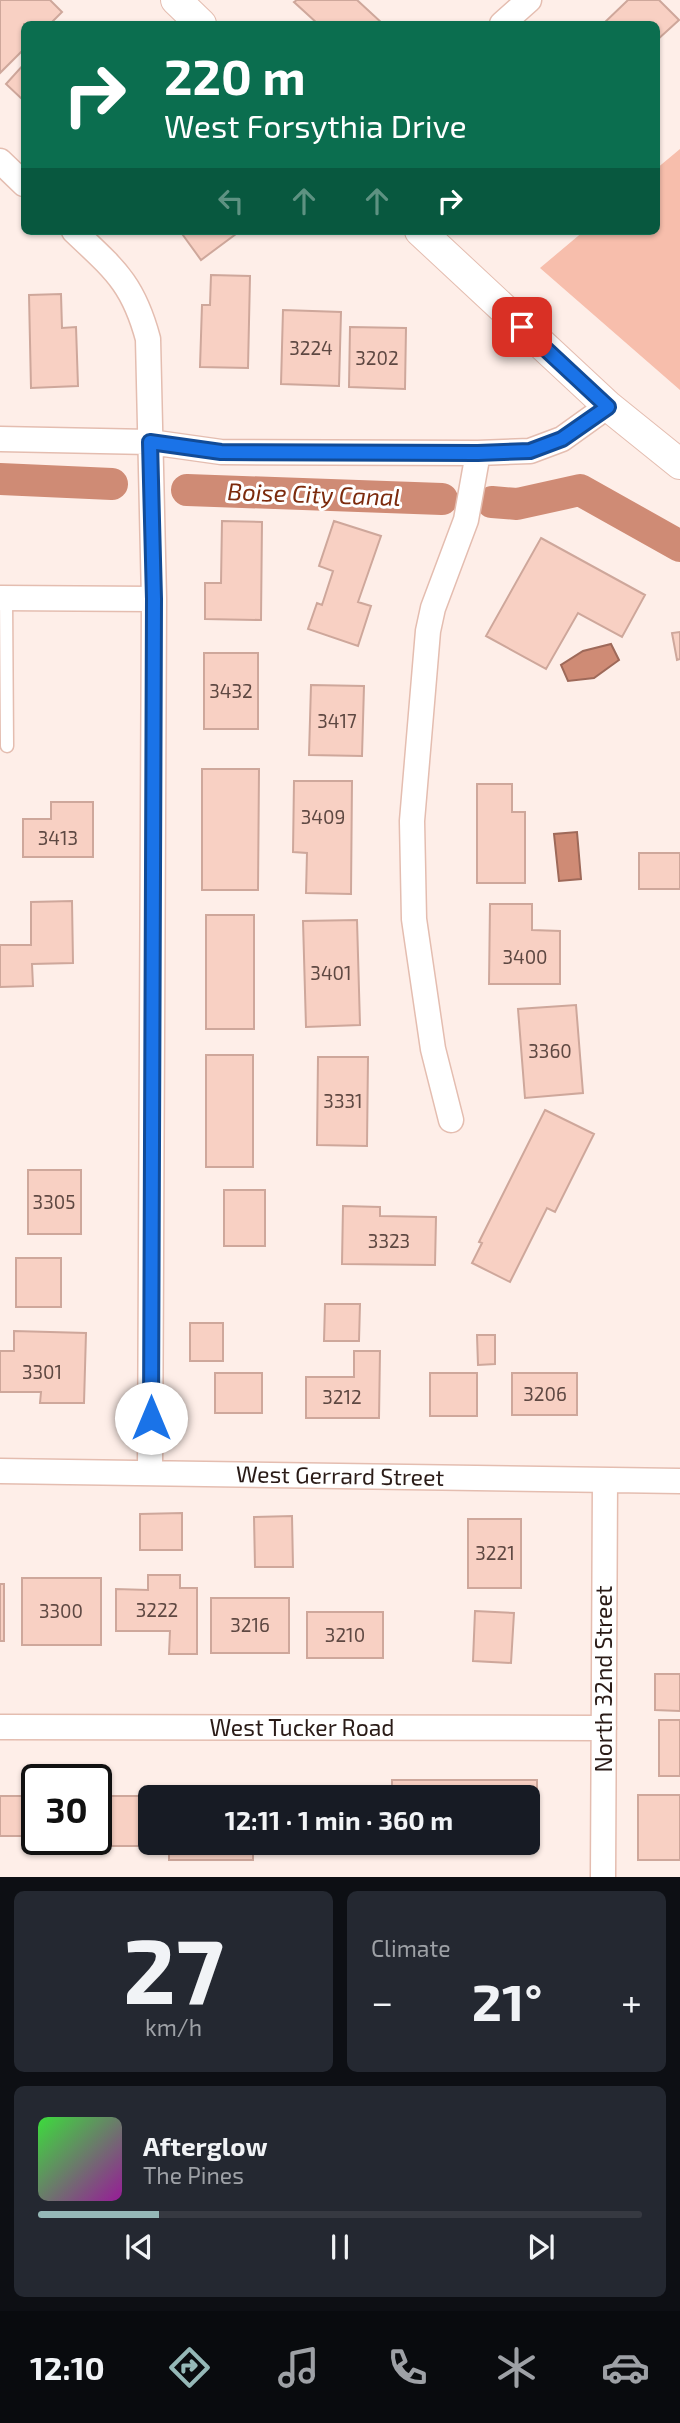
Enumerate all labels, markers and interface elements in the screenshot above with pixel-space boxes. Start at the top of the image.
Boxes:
text: 220 m [164,46,306,105]
icon: right [49,49,140,140]
text: West Forsythia Drive [164,106,467,144]
icon: left [212,182,250,220]
icon: ahead [285,182,323,220]
icon: ahead [358,182,396,220]
icon: right [431,182,469,220]
pin [492,297,552,357]
icon: arrive [503,308,541,346]
house number: 3224 [289,336,333,359]
house number: 3202 [355,346,399,369]
water label: Boise City Canal [227,476,401,511]
house number: 3432 [209,679,253,702]
house number: 3417 [317,709,357,732]
house number: 3409 [301,805,345,828]
house number: 3413 [38,826,78,849]
house number: 3400 [502,945,548,968]
house number: 3401 [310,961,352,984]
house number: 3360 [528,1039,572,1062]
house number: 3331 [323,1089,363,1112]
house number: 3305 [33,1190,75,1213]
house number: 3323 [368,1229,410,1252]
house number: 3301 [22,1360,62,1383]
position arrow [114,1381,188,1455]
house number: 3206 [523,1382,567,1405]
house number: 3212 [322,1385,362,1408]
street label: West Gerrard Street [236,1459,445,1491]
house number: 3221 [475,1541,515,1564]
street label: North 32nd Street [589,1585,617,1773]
house number: 3222 [136,1598,178,1621]
house number: 3300 [39,1599,83,1622]
house number: 3216 [230,1613,270,1636]
house number: 3210 [325,1623,365,1646]
street label: West Tucker Road [209,1713,395,1741]
speed limit sign: 30 [21,1764,112,1855]
text: 12:11 · 1 min · 360 m [225,1804,453,1835]
text: 27 [123,1913,224,2022]
text: Climate [371,1934,451,1962]
text: 21° [472,1969,542,2031]
text: − [371,1978,393,2024]
text: + [621,1978,642,2024]
text: km/h [145,2013,202,2041]
text: Afterglow [143,2130,268,2161]
text: The Pines [143,2161,244,2189]
icon: previous [120,2228,158,2266]
icon: pause [321,2228,359,2266]
icon: next [522,2228,560,2266]
icon: directions [165,2343,214,2392]
icon: music [274,2343,323,2392]
icon: phone [383,2343,432,2392]
icon: climate [492,2343,541,2392]
icon: car [601,2343,650,2392]
text: 12:10 [30,2348,105,2386]

